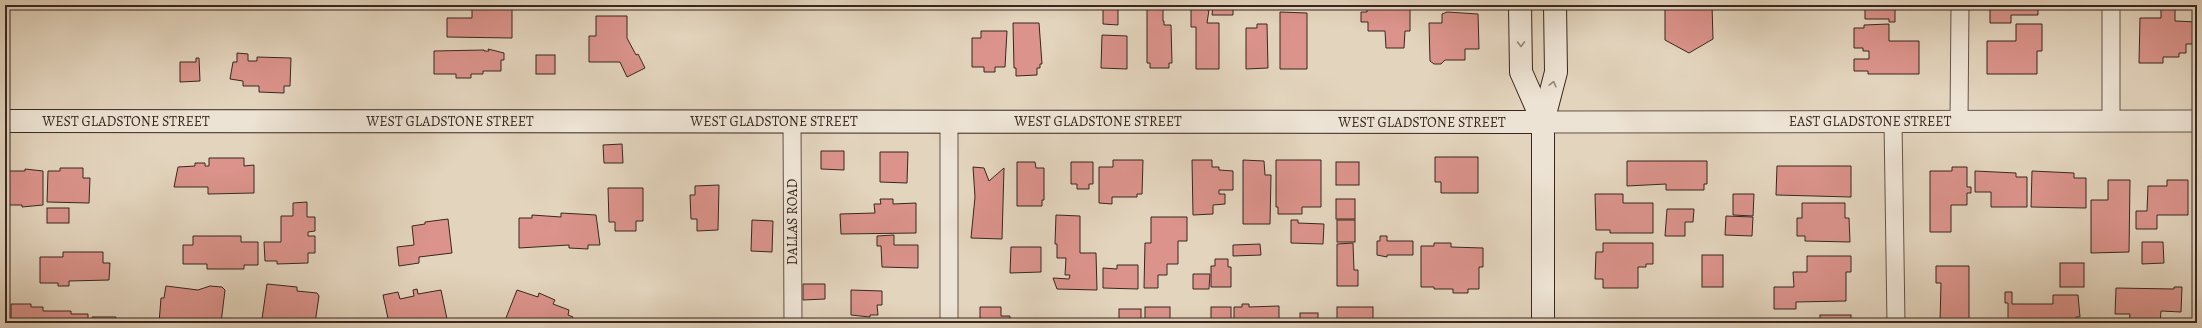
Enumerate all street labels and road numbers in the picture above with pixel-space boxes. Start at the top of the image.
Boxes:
street label: WEST GLADSTONE STREET [41,112,210,131]
street label: WEST GLADSTONE STREET [365,112,534,131]
street label: WEST GLADSTONE STREET [689,112,858,131]
street label: WEST GLADSTONE STREET [1013,112,1182,131]
street label: EAST GLADSTONE STREET [1789,112,1952,131]
street label: WEST GLADSTONE STREET [1337,113,1506,132]
street label: DALLAS ROAD [783,179,802,265]

